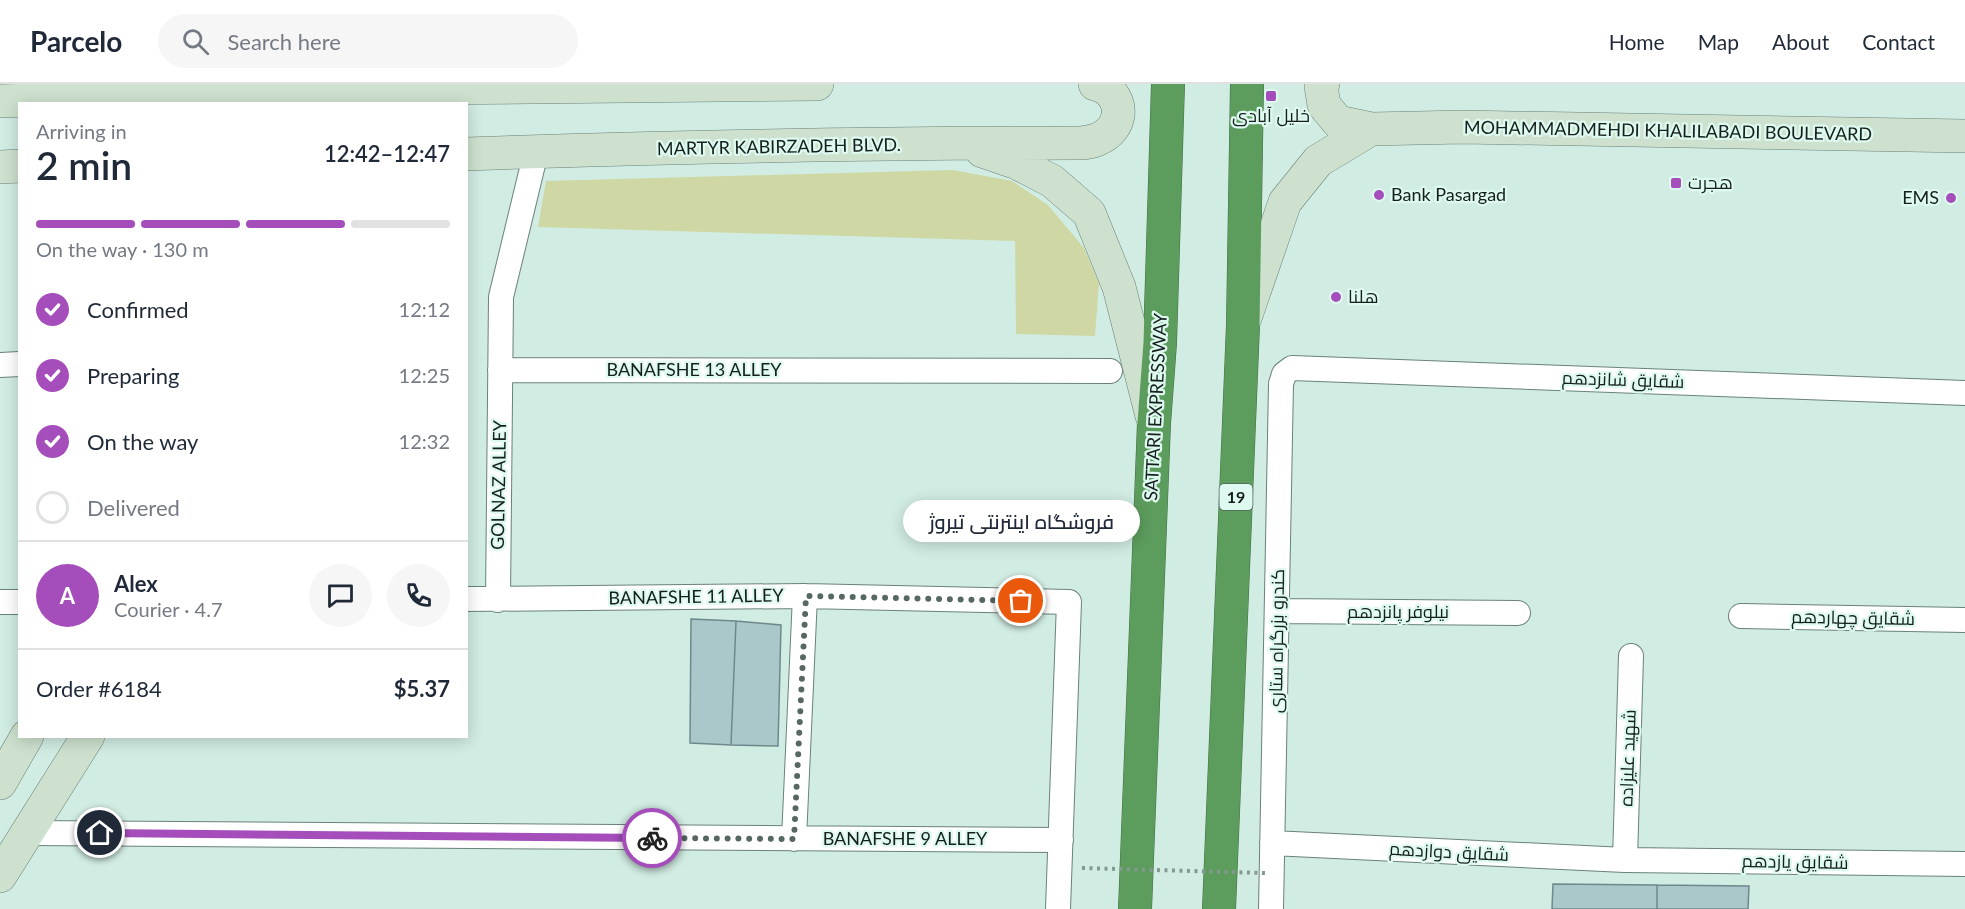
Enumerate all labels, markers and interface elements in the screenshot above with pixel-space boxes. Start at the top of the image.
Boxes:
search box [158,14,578,68]
text: Parcelo [30,24,122,58]
icon: search [179,25,212,58]
text: Search here [227,28,341,55]
text: Home [1609,29,1665,54]
text: Map [1698,29,1739,54]
text: About [1772,29,1829,54]
text: Contact [1862,29,1935,54]
marker: خلیل آبادی [1264,89,1278,103]
place label: خلیل آبادی [1232,104,1310,127]
street label: MOHAMMADMEHDI KHALILABADI BOULEVARD [1464,115,1872,145]
text: Arriving in [36,119,127,143]
street label: MARTYR KABIRZADEH BLVD. [657,133,901,159]
text: 12:42–12:47 [324,140,450,167]
text: 2 min [36,142,132,188]
place label: هجرت [1688,171,1733,194]
marker: هجرت [1669,176,1683,190]
place label: Bank Pasargad [1391,183,1506,205]
place label: EMS [1902,186,1939,208]
marker: Bank Pasargad [1372,188,1386,202]
marker: EMS [1944,191,1958,205]
text: On the way · 130 m [36,237,209,261]
place label: هلنا [1348,285,1378,307]
marker: هلنا [1329,290,1343,304]
icon: check [36,293,69,326]
text: Confirmed [87,296,189,323]
text: 12:12 [399,297,450,321]
street label: SATTARI EXPRESSWAY [1139,312,1171,501]
street label: BANAFSHE 13 ALLEY [606,358,782,380]
icon: check [36,359,69,392]
text: Preparing [87,362,179,389]
text: 12:25 [399,363,450,387]
street label: شقایق شانزدهم [1561,366,1685,394]
street label: GOLNAZ ALLEY [486,419,510,550]
icon: check [36,425,69,458]
text: On the way [87,428,198,455]
text: 12:32 [399,429,450,453]
road number: 19 [1220,484,1252,510]
text: Delivered [87,494,180,521]
callout: فروشگاه اینترنتی تیروژ [902,499,1140,541]
text: فروشگاه اینترنتی تیروژ [929,509,1114,533]
button: chat [309,564,372,627]
button: phone [387,564,450,627]
street label: کندرو بزرگراه ستاری [1264,569,1289,713]
text: Alex [114,570,158,597]
pin [995,575,1046,626]
text: A [60,582,75,609]
street label: BANAFSHE 11 ALLEY [608,583,785,609]
icon: bag [1004,584,1037,617]
text: Courier · 4.7 [114,597,223,621]
street label: نیلوفر پانزدهم [1347,600,1449,624]
street label: شقایق چهاردهم [1791,605,1915,631]
text: Order #6184 [36,675,162,702]
text: $5.37 [394,675,450,702]
street label: شهید علیزاده [1614,709,1641,807]
pin [74,807,125,858]
courier [622,808,682,868]
icon: home [83,816,116,849]
icon: bike [636,822,669,855]
street label: BANAFSHE 9 ALLEY [823,827,988,849]
street label: شقایق دوازدهم [1388,837,1510,867]
street label: شقایق یازدهم [1741,849,1849,875]

